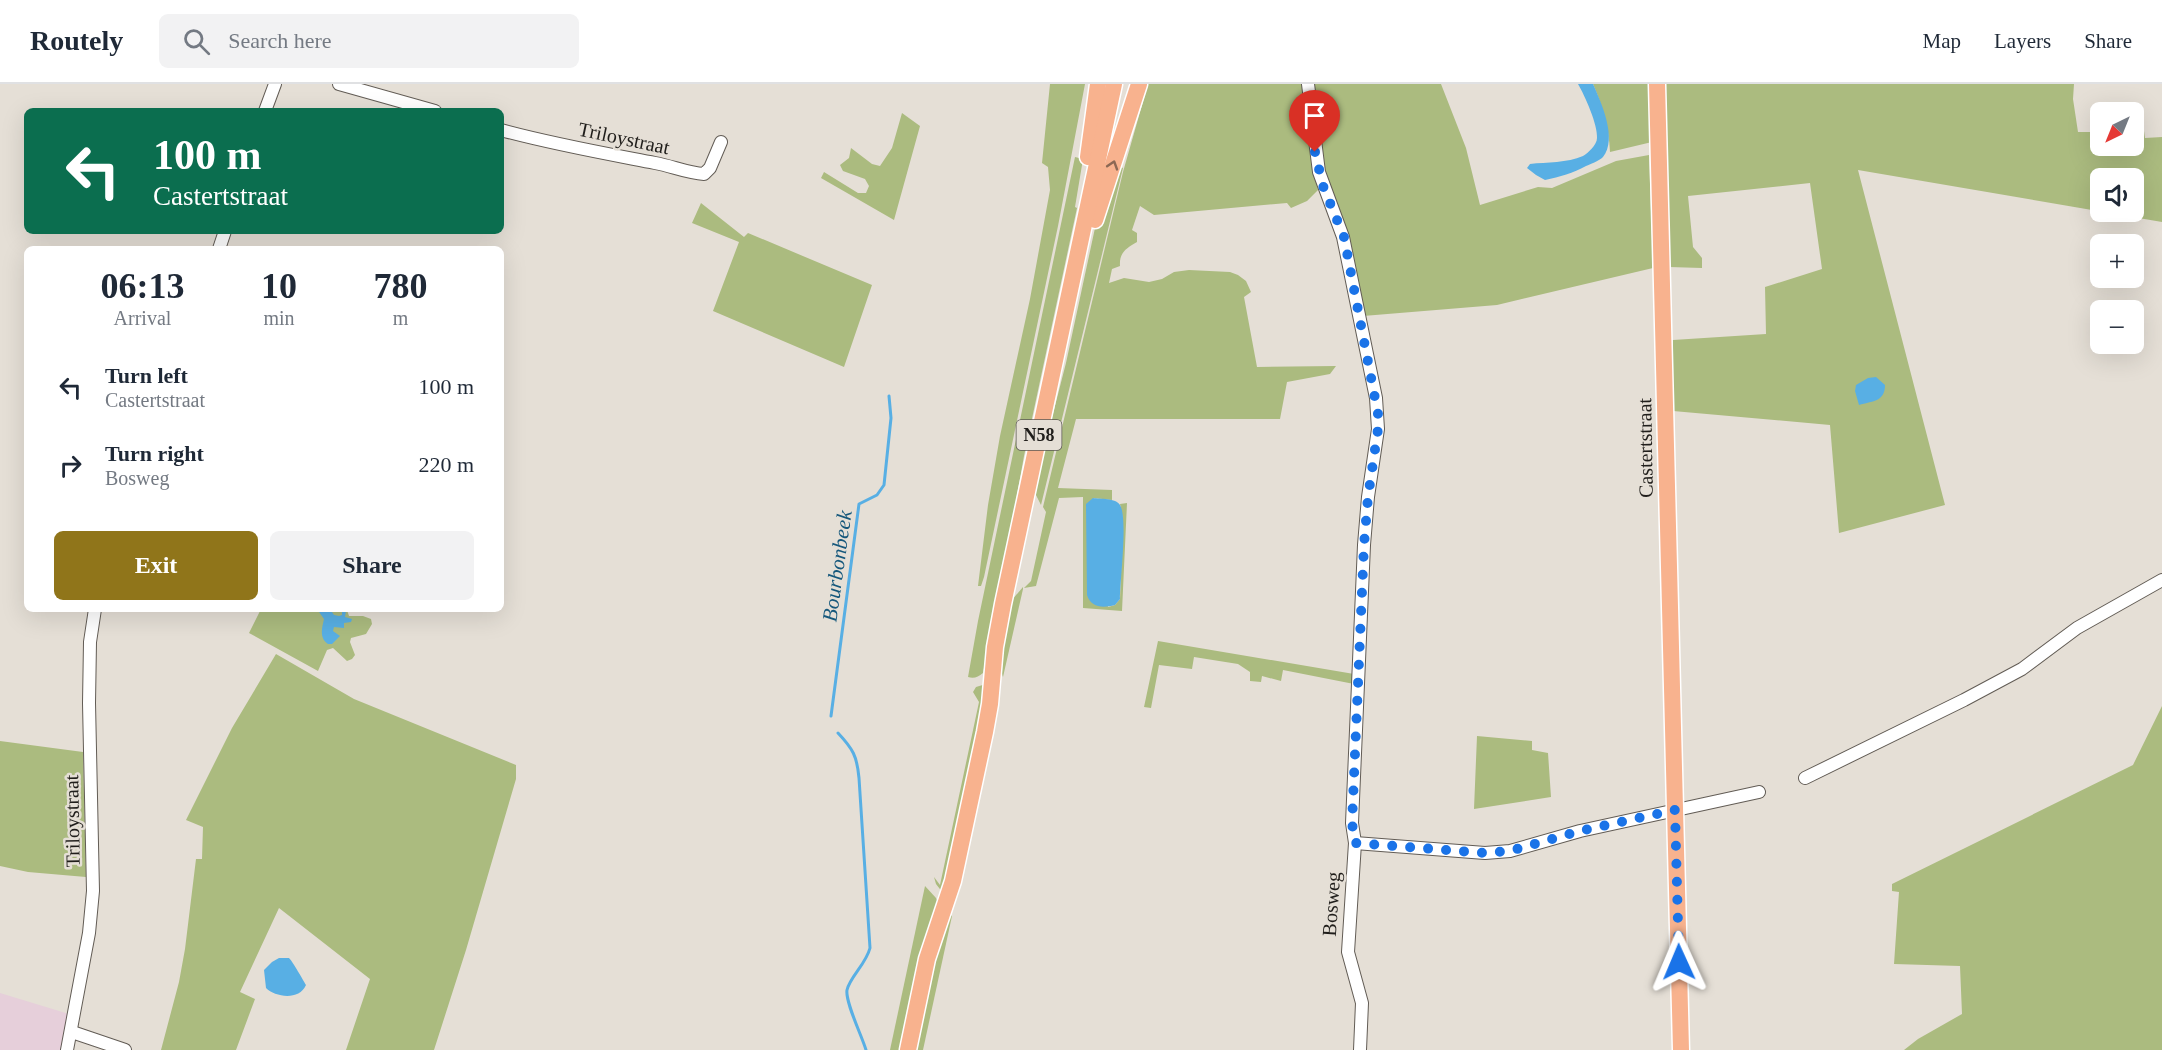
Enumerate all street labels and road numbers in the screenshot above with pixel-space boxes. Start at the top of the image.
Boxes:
street label: Triloystraat [576,118,672,159]
street label: Castertstraat [1633,397,1657,498]
road number: N58 [1016,420,1062,450]
street label: Triloystraat [60,774,85,867]
street label: Bosweg [1318,871,1345,937]

